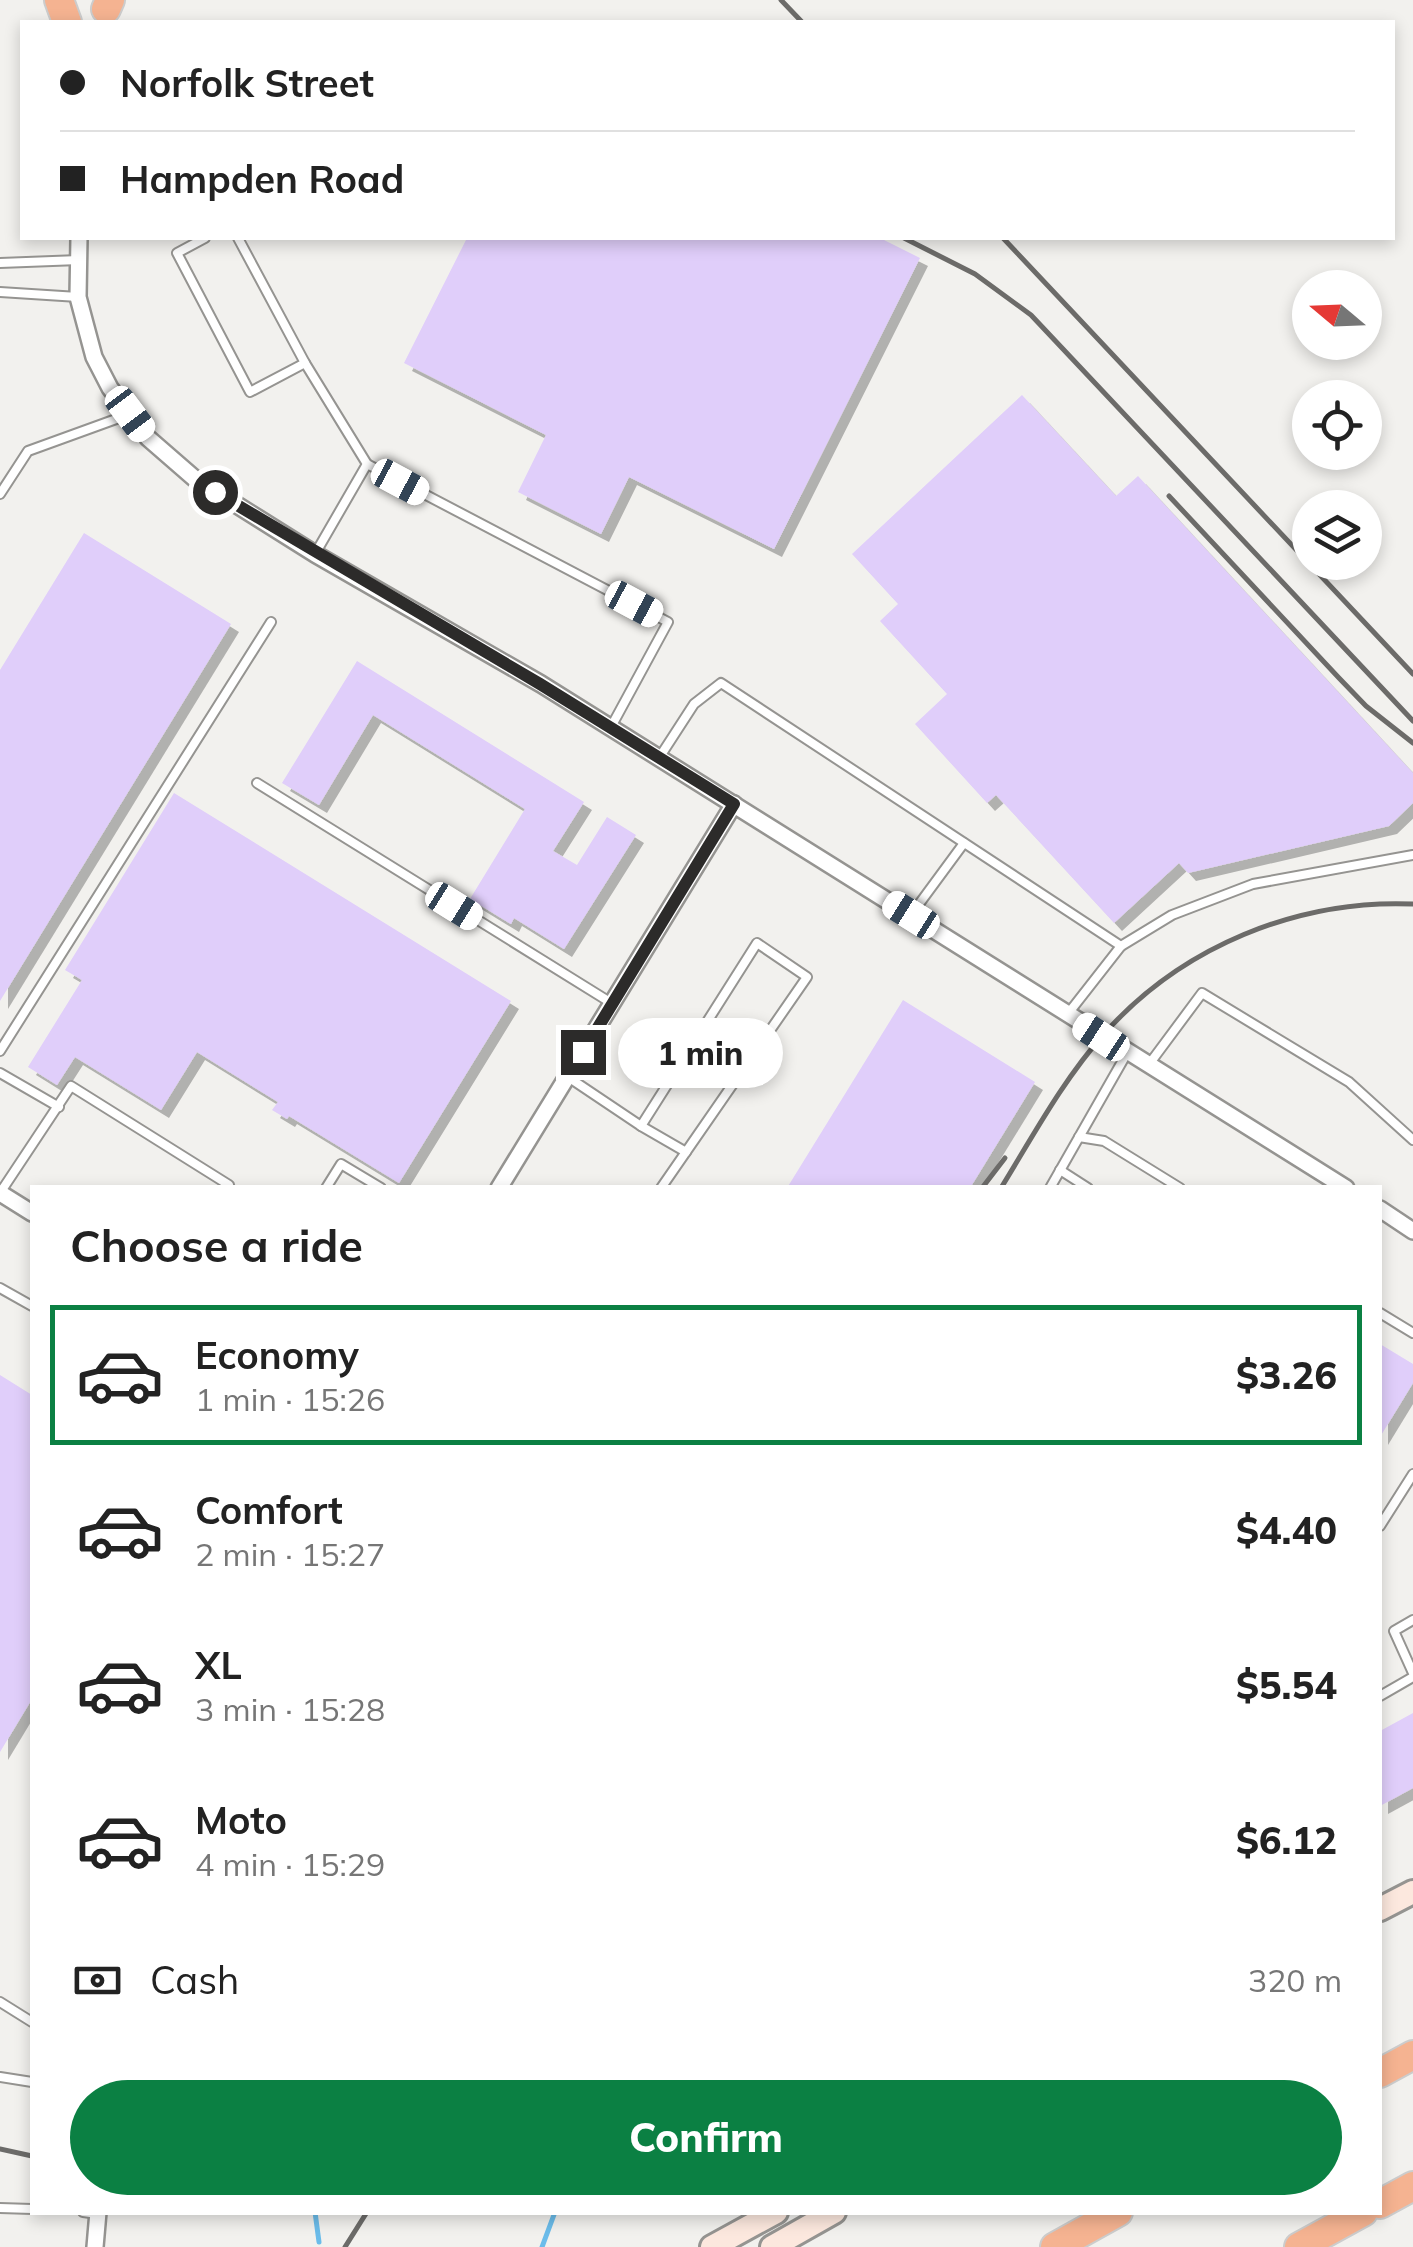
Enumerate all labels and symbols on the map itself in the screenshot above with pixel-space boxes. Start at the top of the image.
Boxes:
north arrow [1292,270,1382,360]
car [100,381,160,447]
car [366,455,434,509]
route start [193,470,238,515]
car [600,577,668,631]
car [421,877,487,935]
car [878,886,944,944]
car [1068,1008,1134,1066]
callout: 1 min [618,1017,783,1087]
route end [561,1030,606,1075]

